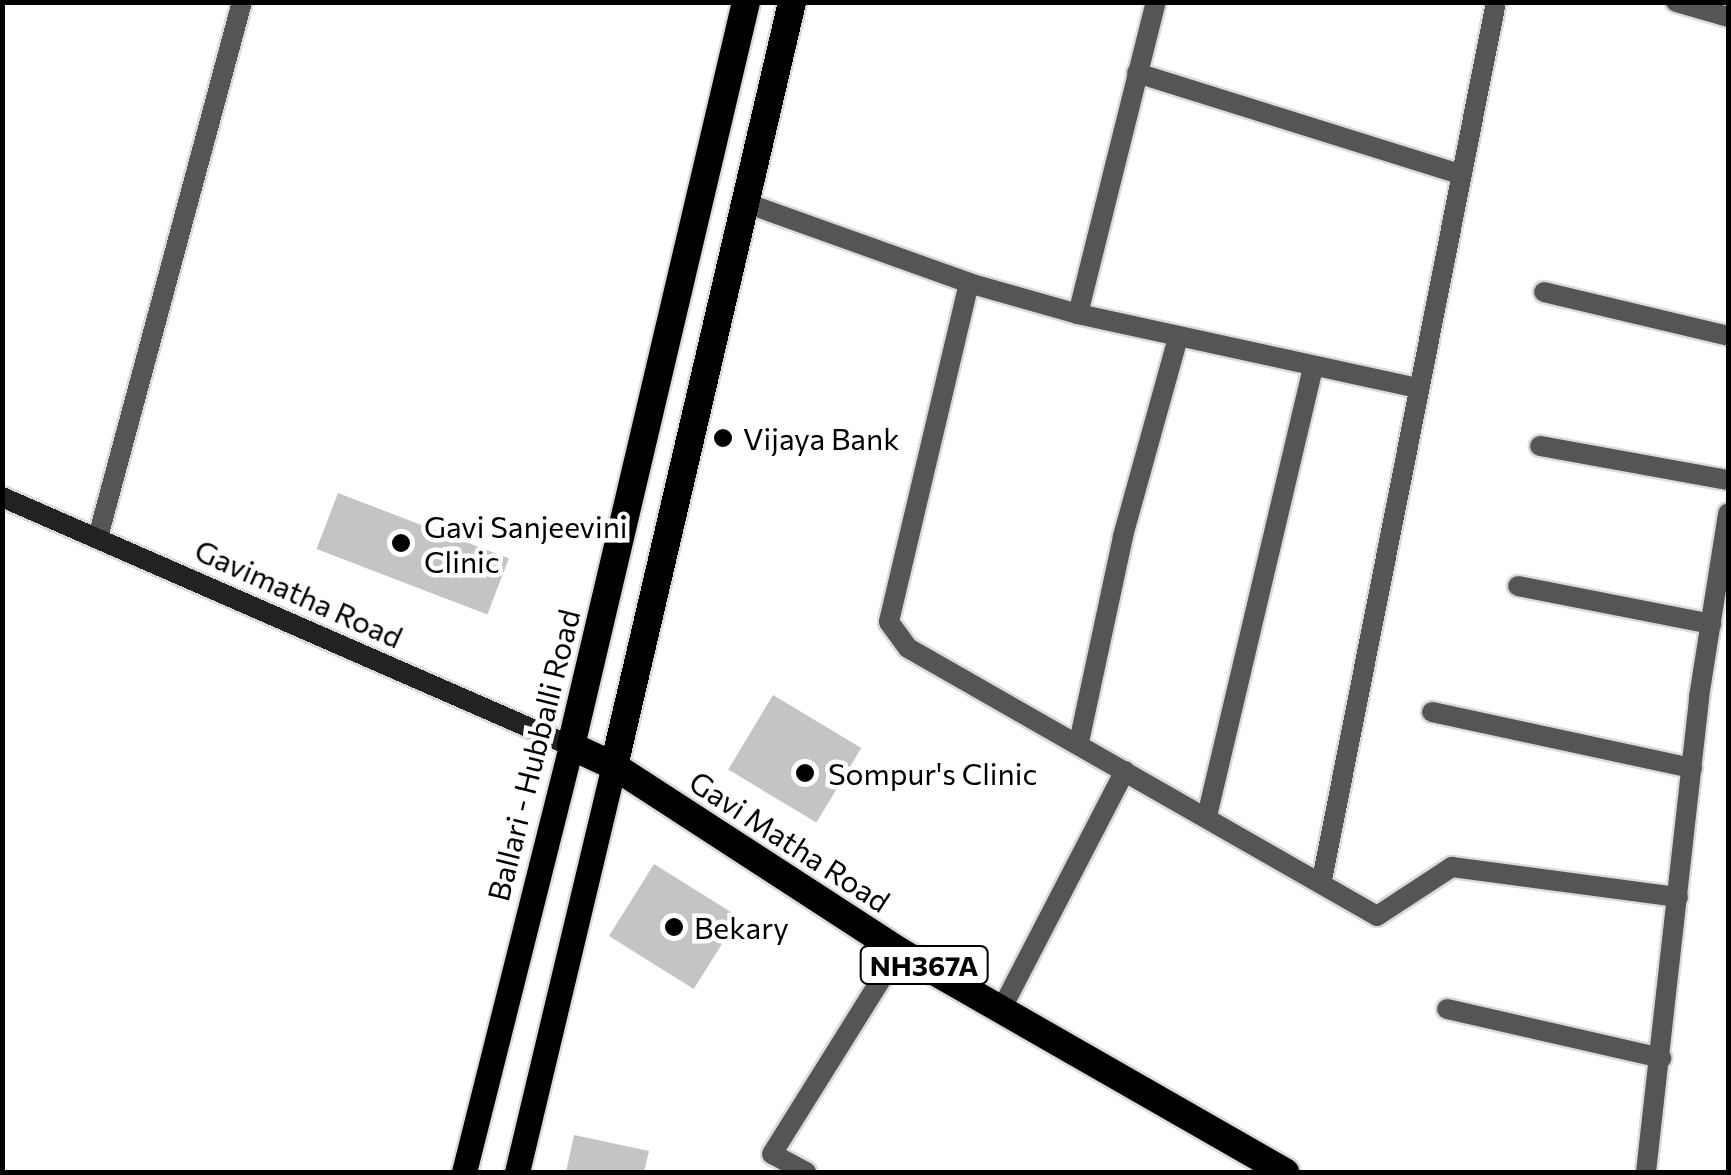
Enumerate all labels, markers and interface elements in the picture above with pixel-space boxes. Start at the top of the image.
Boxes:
place label: Vijaya Bank [743,420,899,456]
marker: Vijaya Bank [712,427,734,449]
place label: Gavi Sanjeevini Clinic [424,508,628,578]
marker: Gavi Sanjeevini Clinic [388,530,414,556]
street label: Gavimatha Road [190,531,408,655]
street label: Ballari - Hubballi Road [479,606,587,904]
place label: Sompur's Clinic [828,755,1037,791]
marker: Sompur's Clinic [792,760,818,786]
street label: Gavi Matha Road [683,763,897,919]
place label: Bekary [694,909,789,945]
marker: Bekary [663,916,685,938]
road number: NH367A [859,942,989,988]

